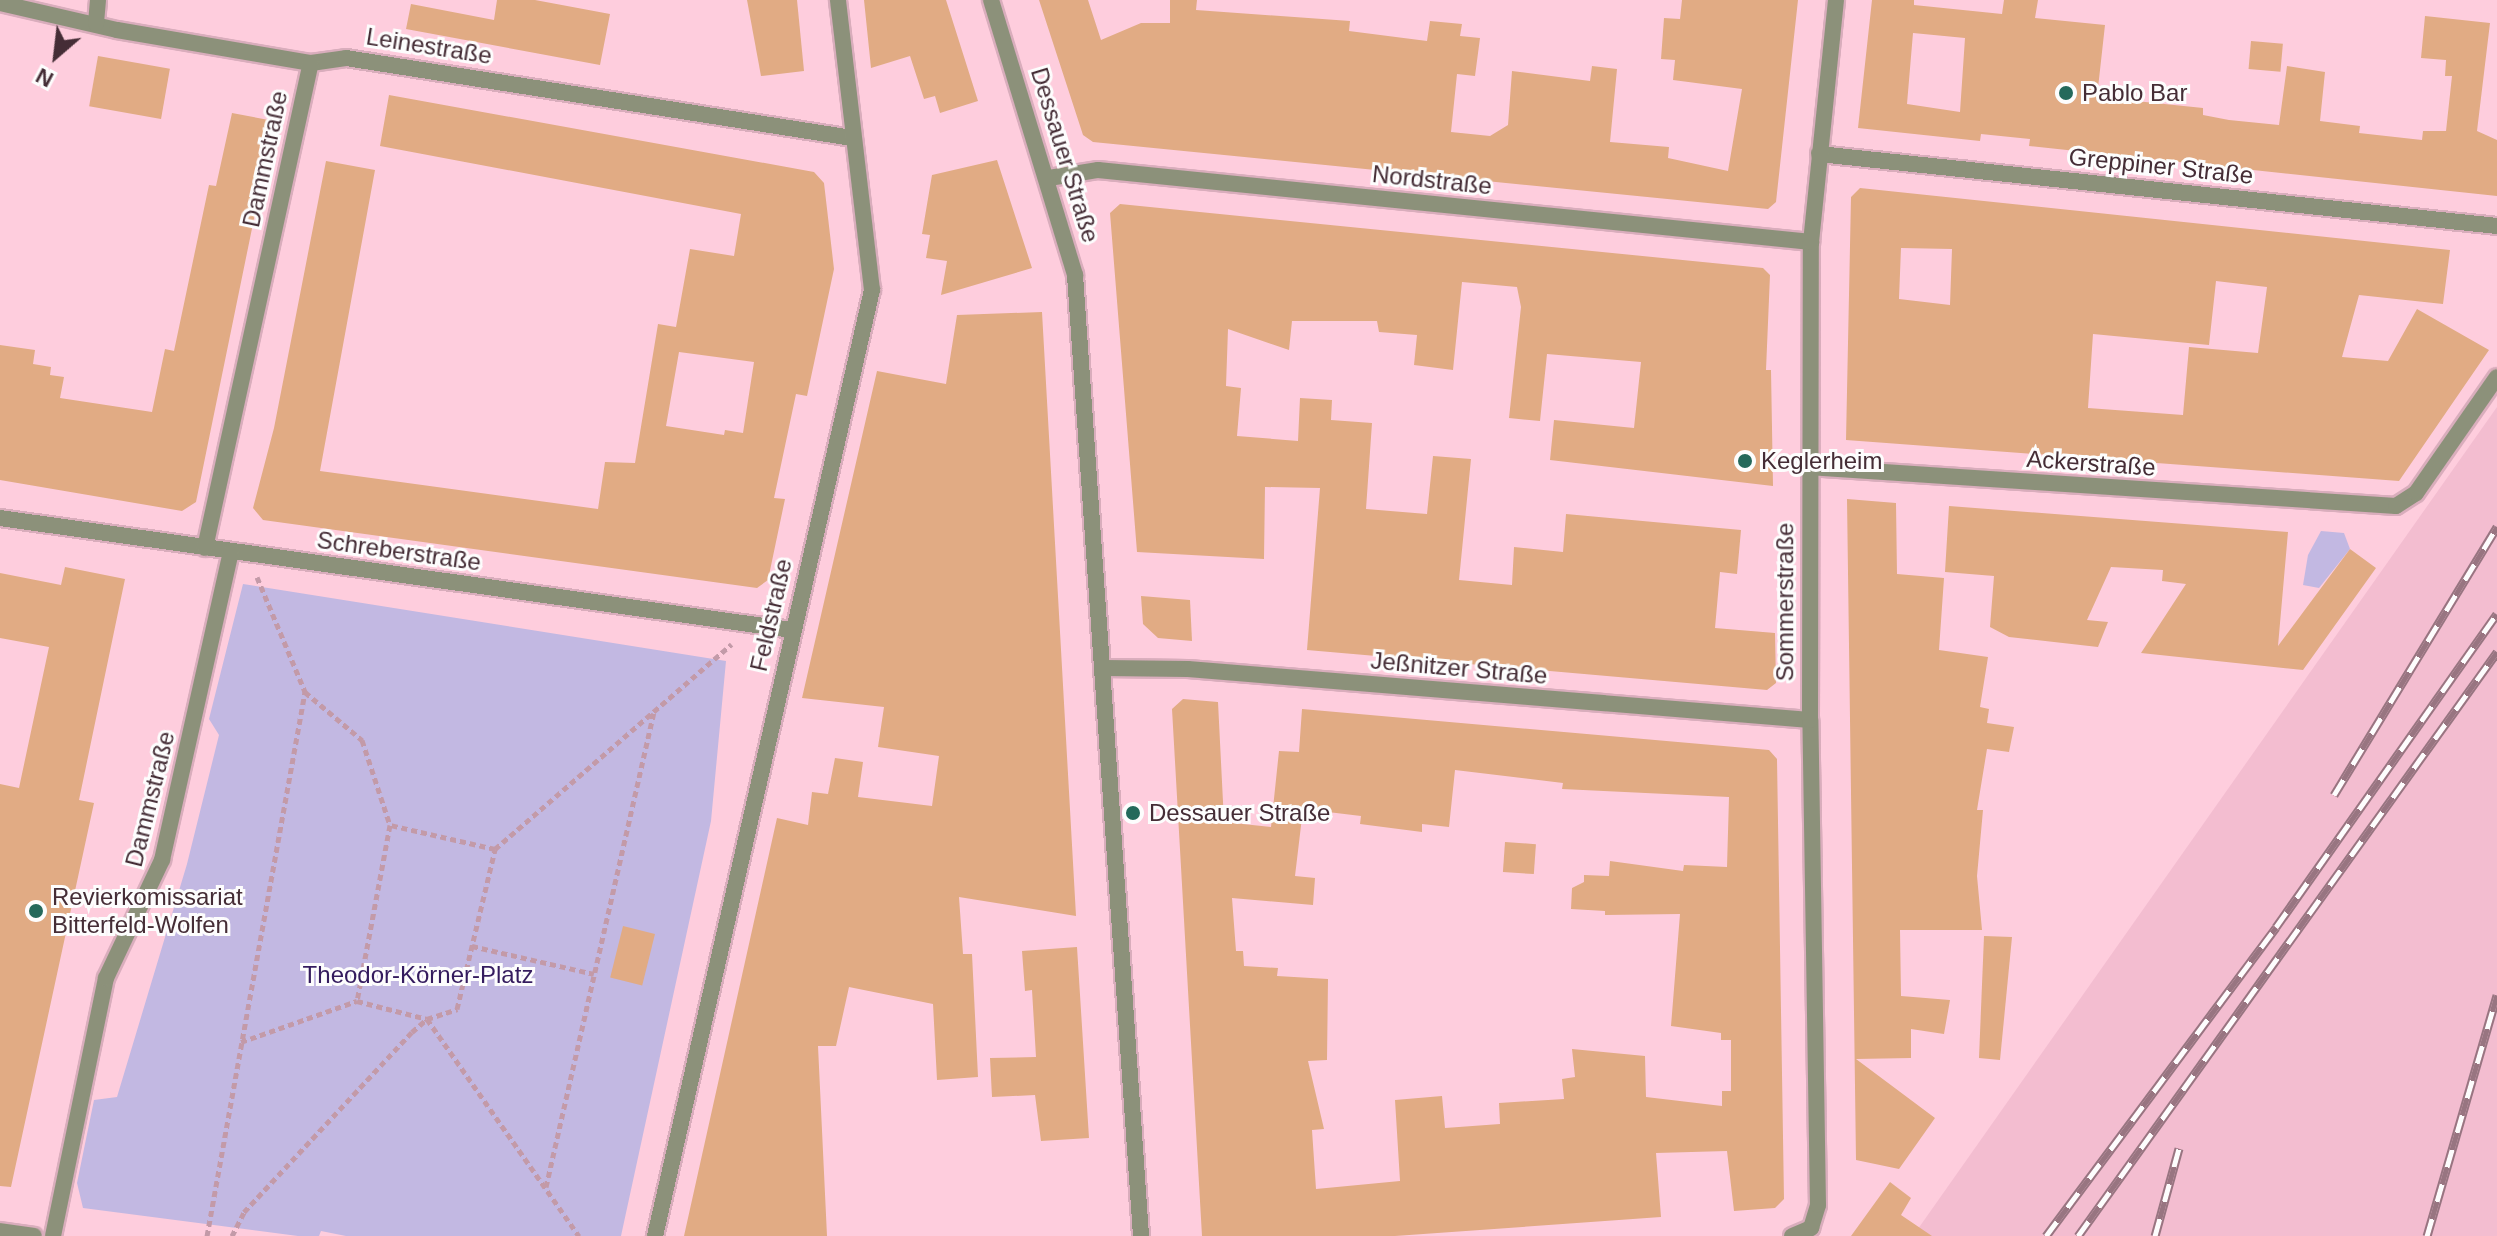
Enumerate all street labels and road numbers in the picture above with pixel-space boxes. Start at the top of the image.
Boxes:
street label: Leinestraße [364,22,494,70]
street label: Dessauer Straße [1025,64,1105,246]
street label: Dammstraße [236,88,294,230]
street label: Greppiner Straße [2067,142,2255,190]
street label: Nordstraße [1371,159,1493,201]
street label: Ackerstraße [2025,444,2157,482]
street label: Sommerstraße [1771,523,1799,681]
street label: Schreberstraße [315,525,483,577]
street label: Feldstraße [744,556,798,674]
street label: Jeßnitzer Straße [1369,646,1549,690]
street label: Dammstraße [119,728,181,870]

